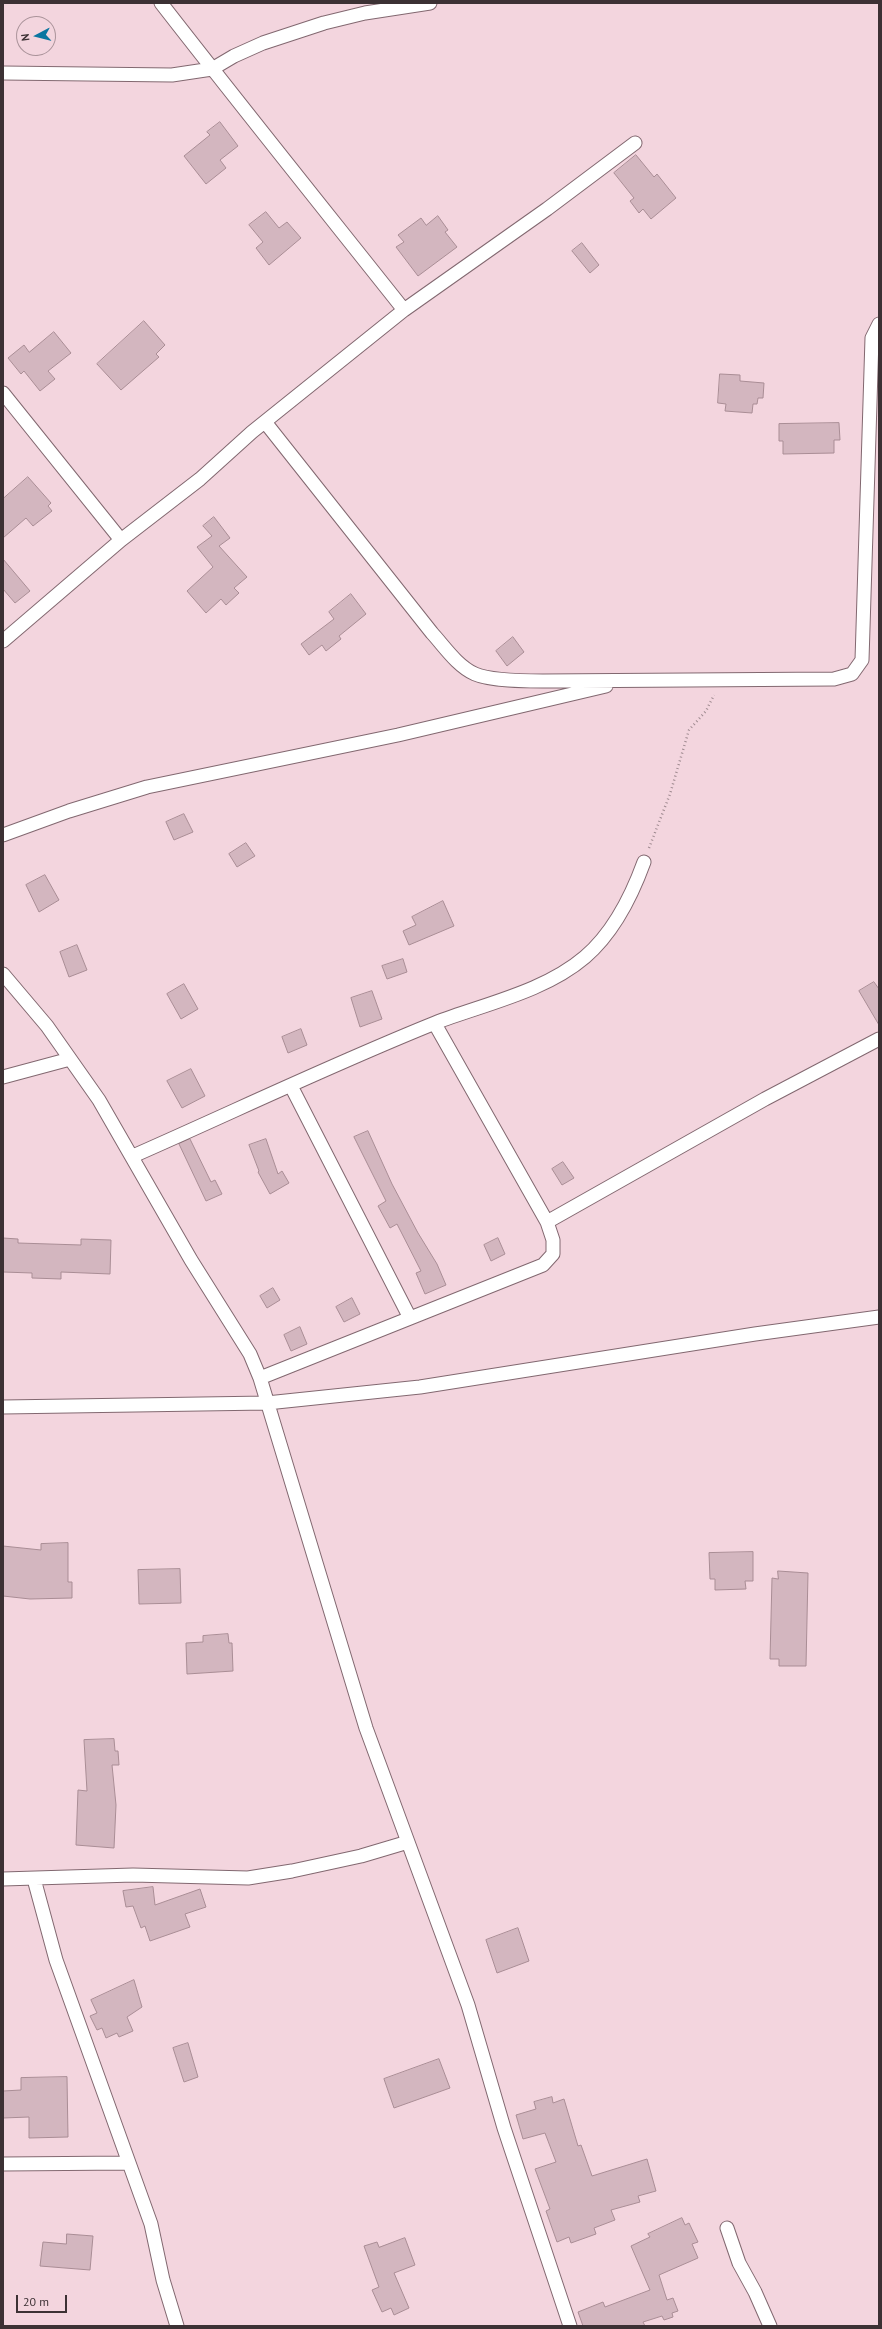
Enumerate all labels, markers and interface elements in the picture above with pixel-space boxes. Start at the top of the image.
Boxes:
north arrow [16,16,56,56]
text: N [18,33,32,42]
scale bar [18,2287,69,2313]
text: 20 m [23,2294,49,2309]

